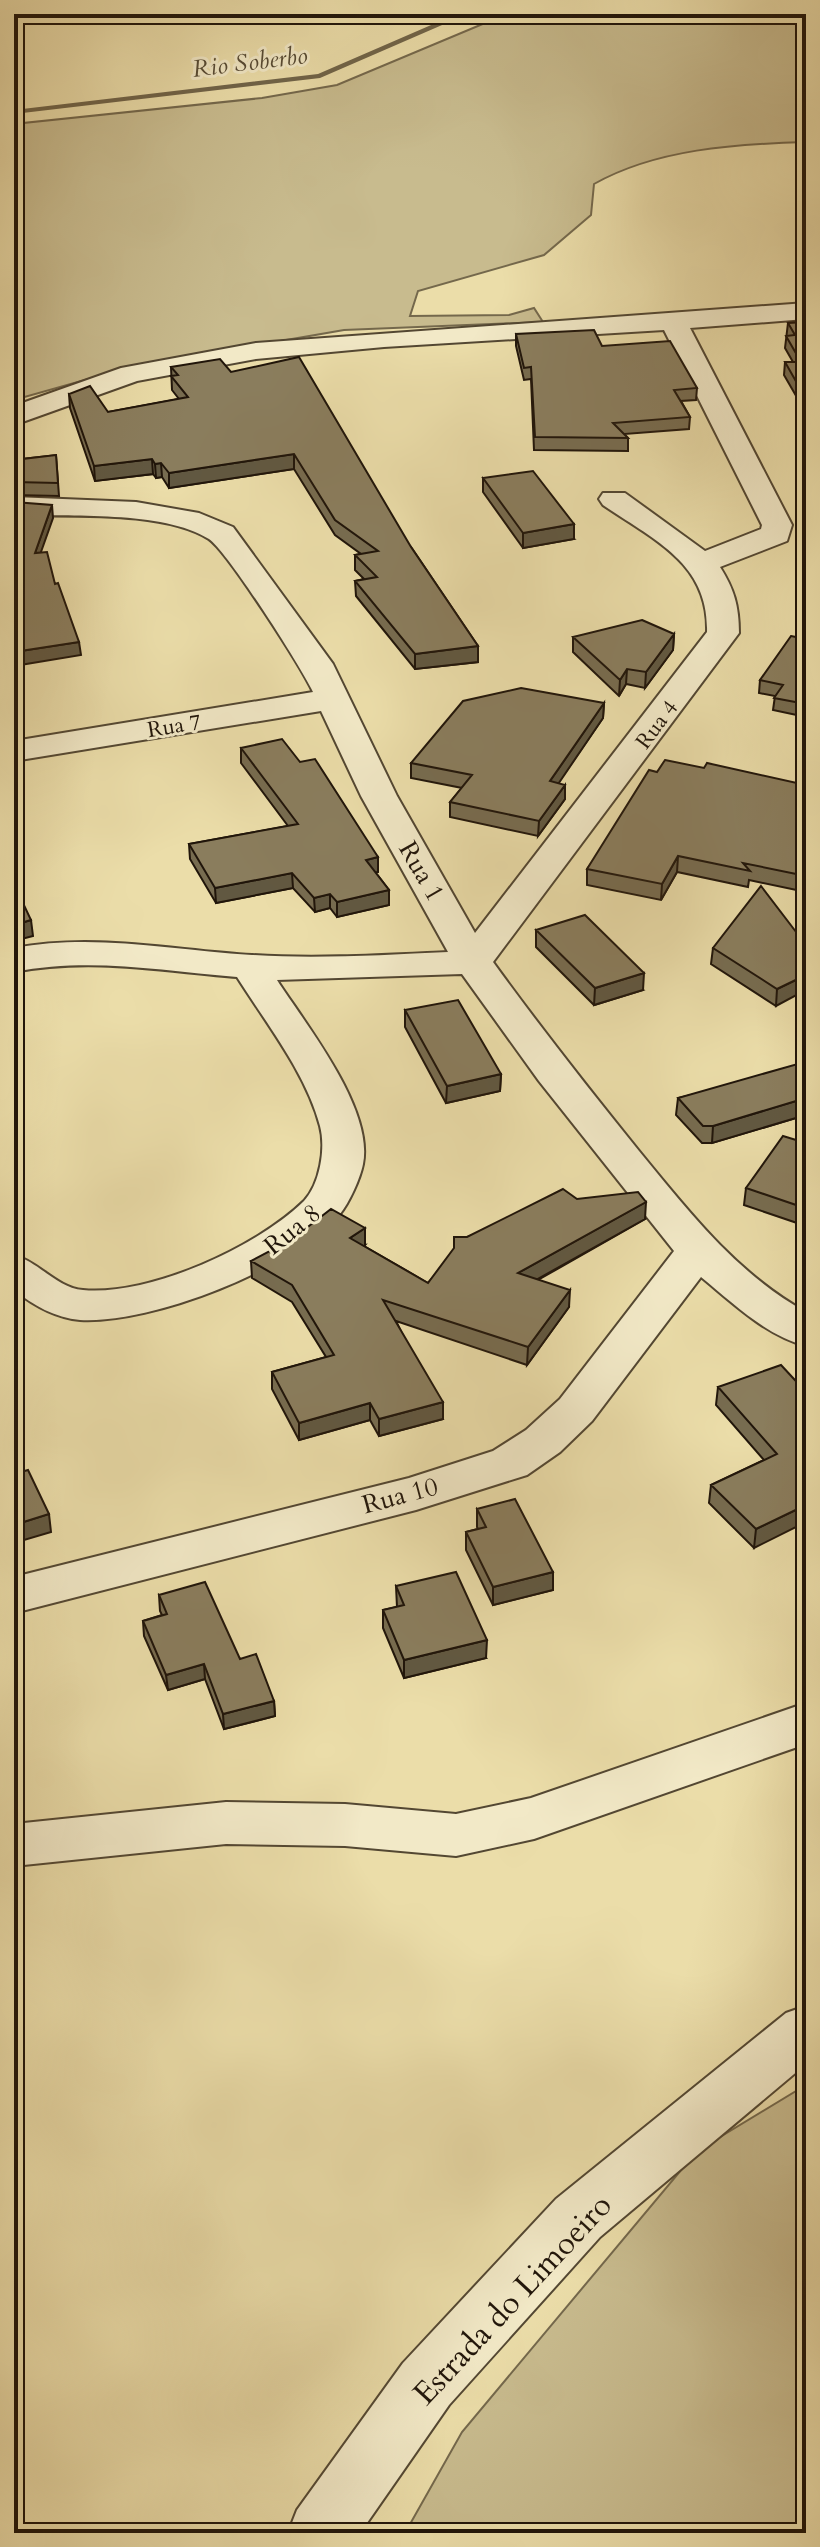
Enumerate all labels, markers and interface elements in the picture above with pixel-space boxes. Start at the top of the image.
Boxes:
water label: Rio Soberbo [191,39,310,86]
street label: Rua 4 [629,694,685,755]
street label: Rua 7 [145,707,203,745]
street label: Rua 1 [390,835,453,908]
street label: Rua 8 [256,1196,328,1263]
street label: Rua 10 [358,1469,442,1522]
street label: Estrada do Limoeiro [403,2185,622,2415]

